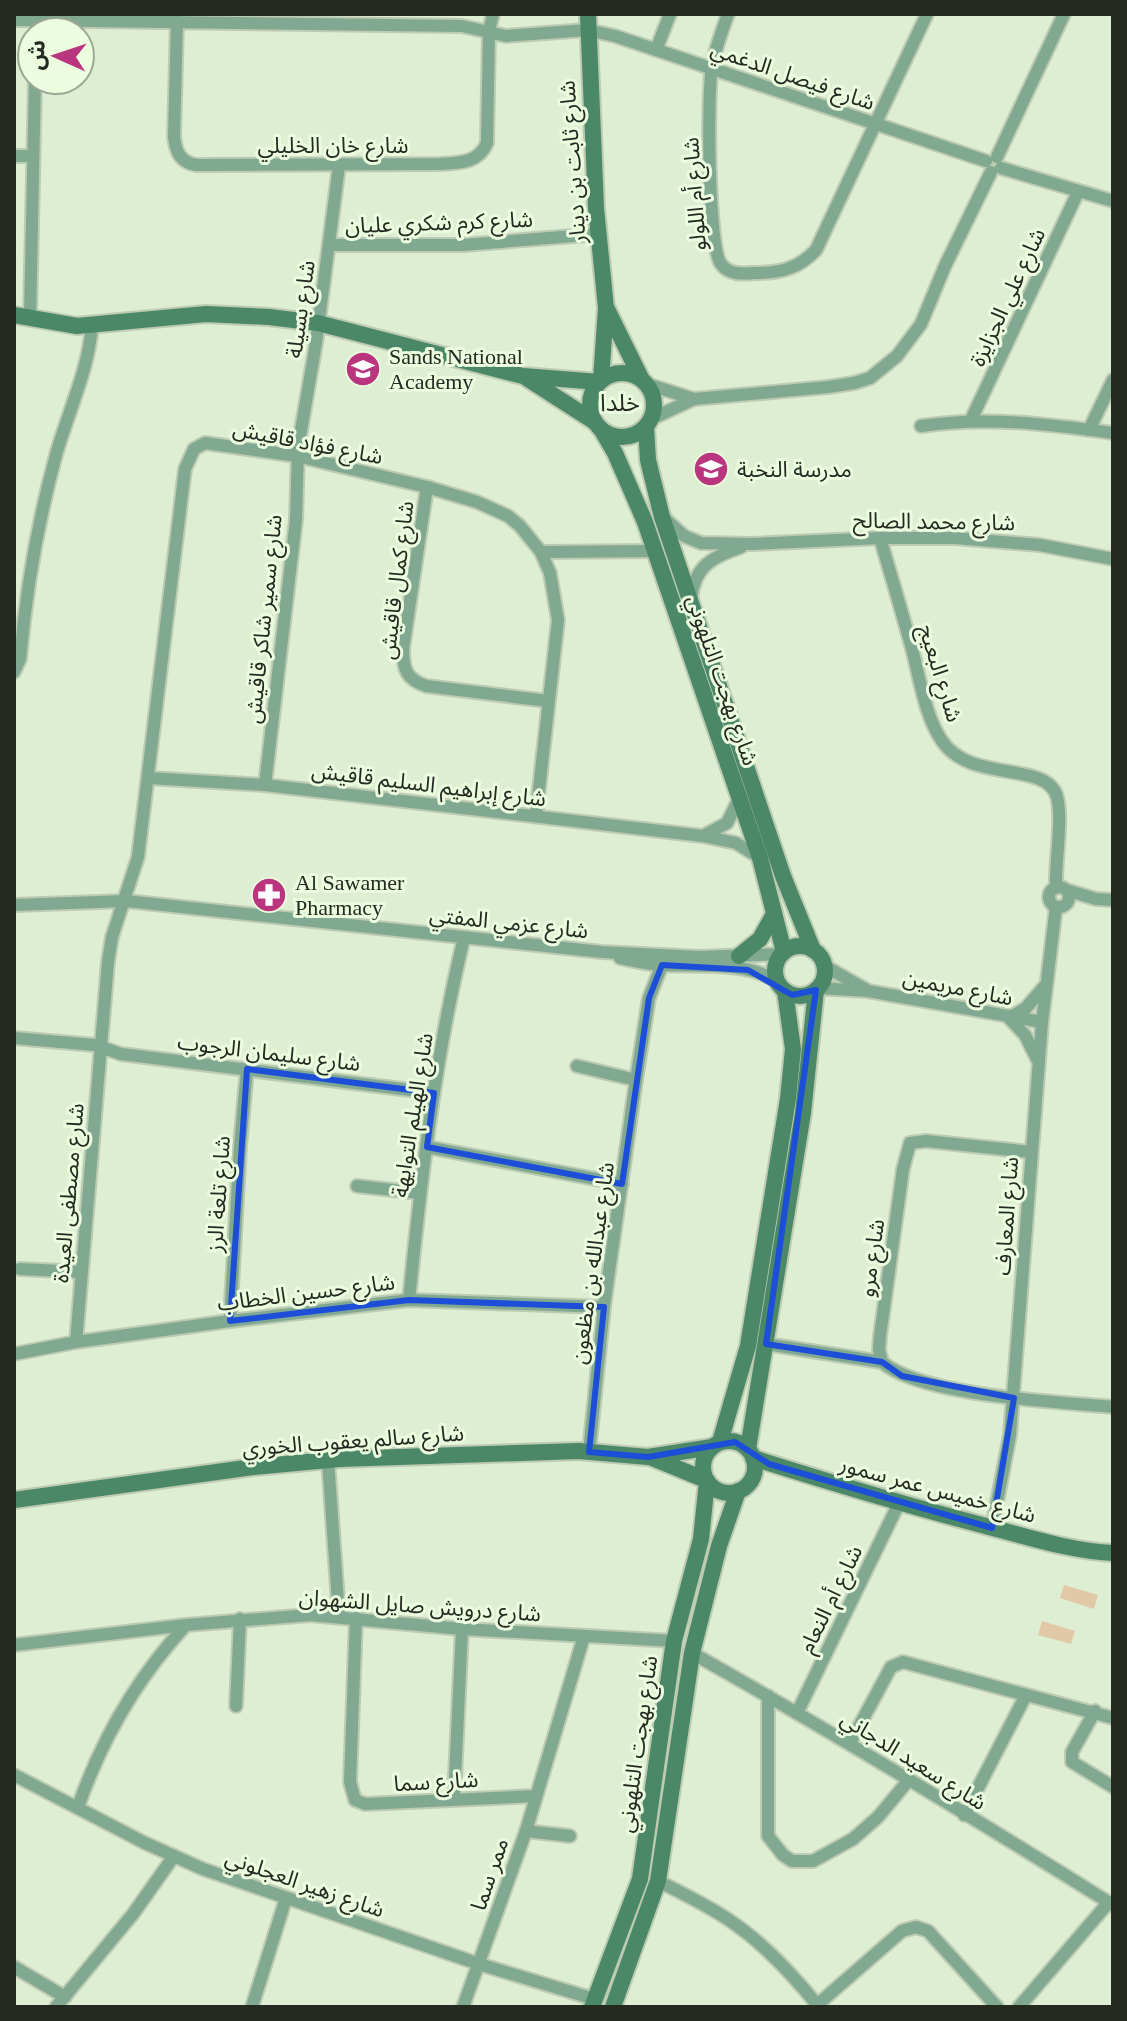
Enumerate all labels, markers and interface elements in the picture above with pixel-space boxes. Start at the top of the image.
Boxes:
north arrow [16,16,96,96]
street label: شارع فيصل الدغمي [706,36,878,119]
text: ش [23,39,50,71]
street label: شارع ثابت بن دينار [554,79,595,245]
street label: شارع خان الخليلي [258,133,408,162]
street label: شارع أم اللولو [677,136,715,252]
street label: شارع كرم شكري عليان [345,207,534,242]
street label: شارع علي الجزايزة [965,224,1054,372]
street label: شارع بسيلة [281,259,324,360]
place label: Sands National Academy [389,344,523,394]
school or university icon: Sands National Academy [344,350,382,388]
district label: خلدا [600,390,640,416]
street label: شارع فؤاد قاقيش [230,416,385,473]
school or university icon: مدرسة النخبة [692,450,730,488]
place label: مدرسة النخبة [737,457,852,483]
street label: شارع كمال قاقيش [374,499,423,661]
street label: شارع محمد الصالح [853,508,1015,539]
street label: شارع سمير شاكر قاقيش [240,513,291,725]
street label: شارع بهجت التلهوني [678,592,763,770]
street label: شارع البعيج [910,621,967,726]
street label: شارع إبراهيم السليم قاقيش [310,758,548,815]
place label: Al Sawamer Pharmacy [295,870,405,920]
pharmacy icon: Al Sawamer Pharmacy [250,876,288,914]
street label: شارع عزمي المفتي [428,902,590,947]
street label: شارع مريمين [900,965,1015,1014]
street label: شارع سليمان الرجوب [176,1029,362,1080]
street label: شارع الهيلم التوايهة [387,1031,442,1200]
street label: شارع مصطفى العيدة [48,1102,93,1284]
street label: شارع تلعة الرز [202,1135,239,1255]
street label: شارع المعارف [990,1156,1027,1277]
street label: شارع عبدالله بن مظعون [566,1160,623,1366]
street label: شارع مرو [854,1217,893,1299]
street label: شارع حسين الخطاب [216,1269,397,1320]
street label: شارع سالم يعقوب الخوري [241,1420,465,1465]
street label: شارع خميس عمر سمور [835,1451,1039,1532]
street label: شارع أم النعام [793,1541,871,1659]
street label: شارع درويش صايل الشهوان [298,1585,542,1630]
street label: شارع بهجت التلهوني [613,1654,666,1835]
street label: شارع سعيد الدجاني [834,1706,991,1819]
street label: شارع سما [393,1767,479,1800]
street label: ممر سما [465,1835,513,1914]
street label: شارع زهير العجلوني [221,1845,387,1926]

